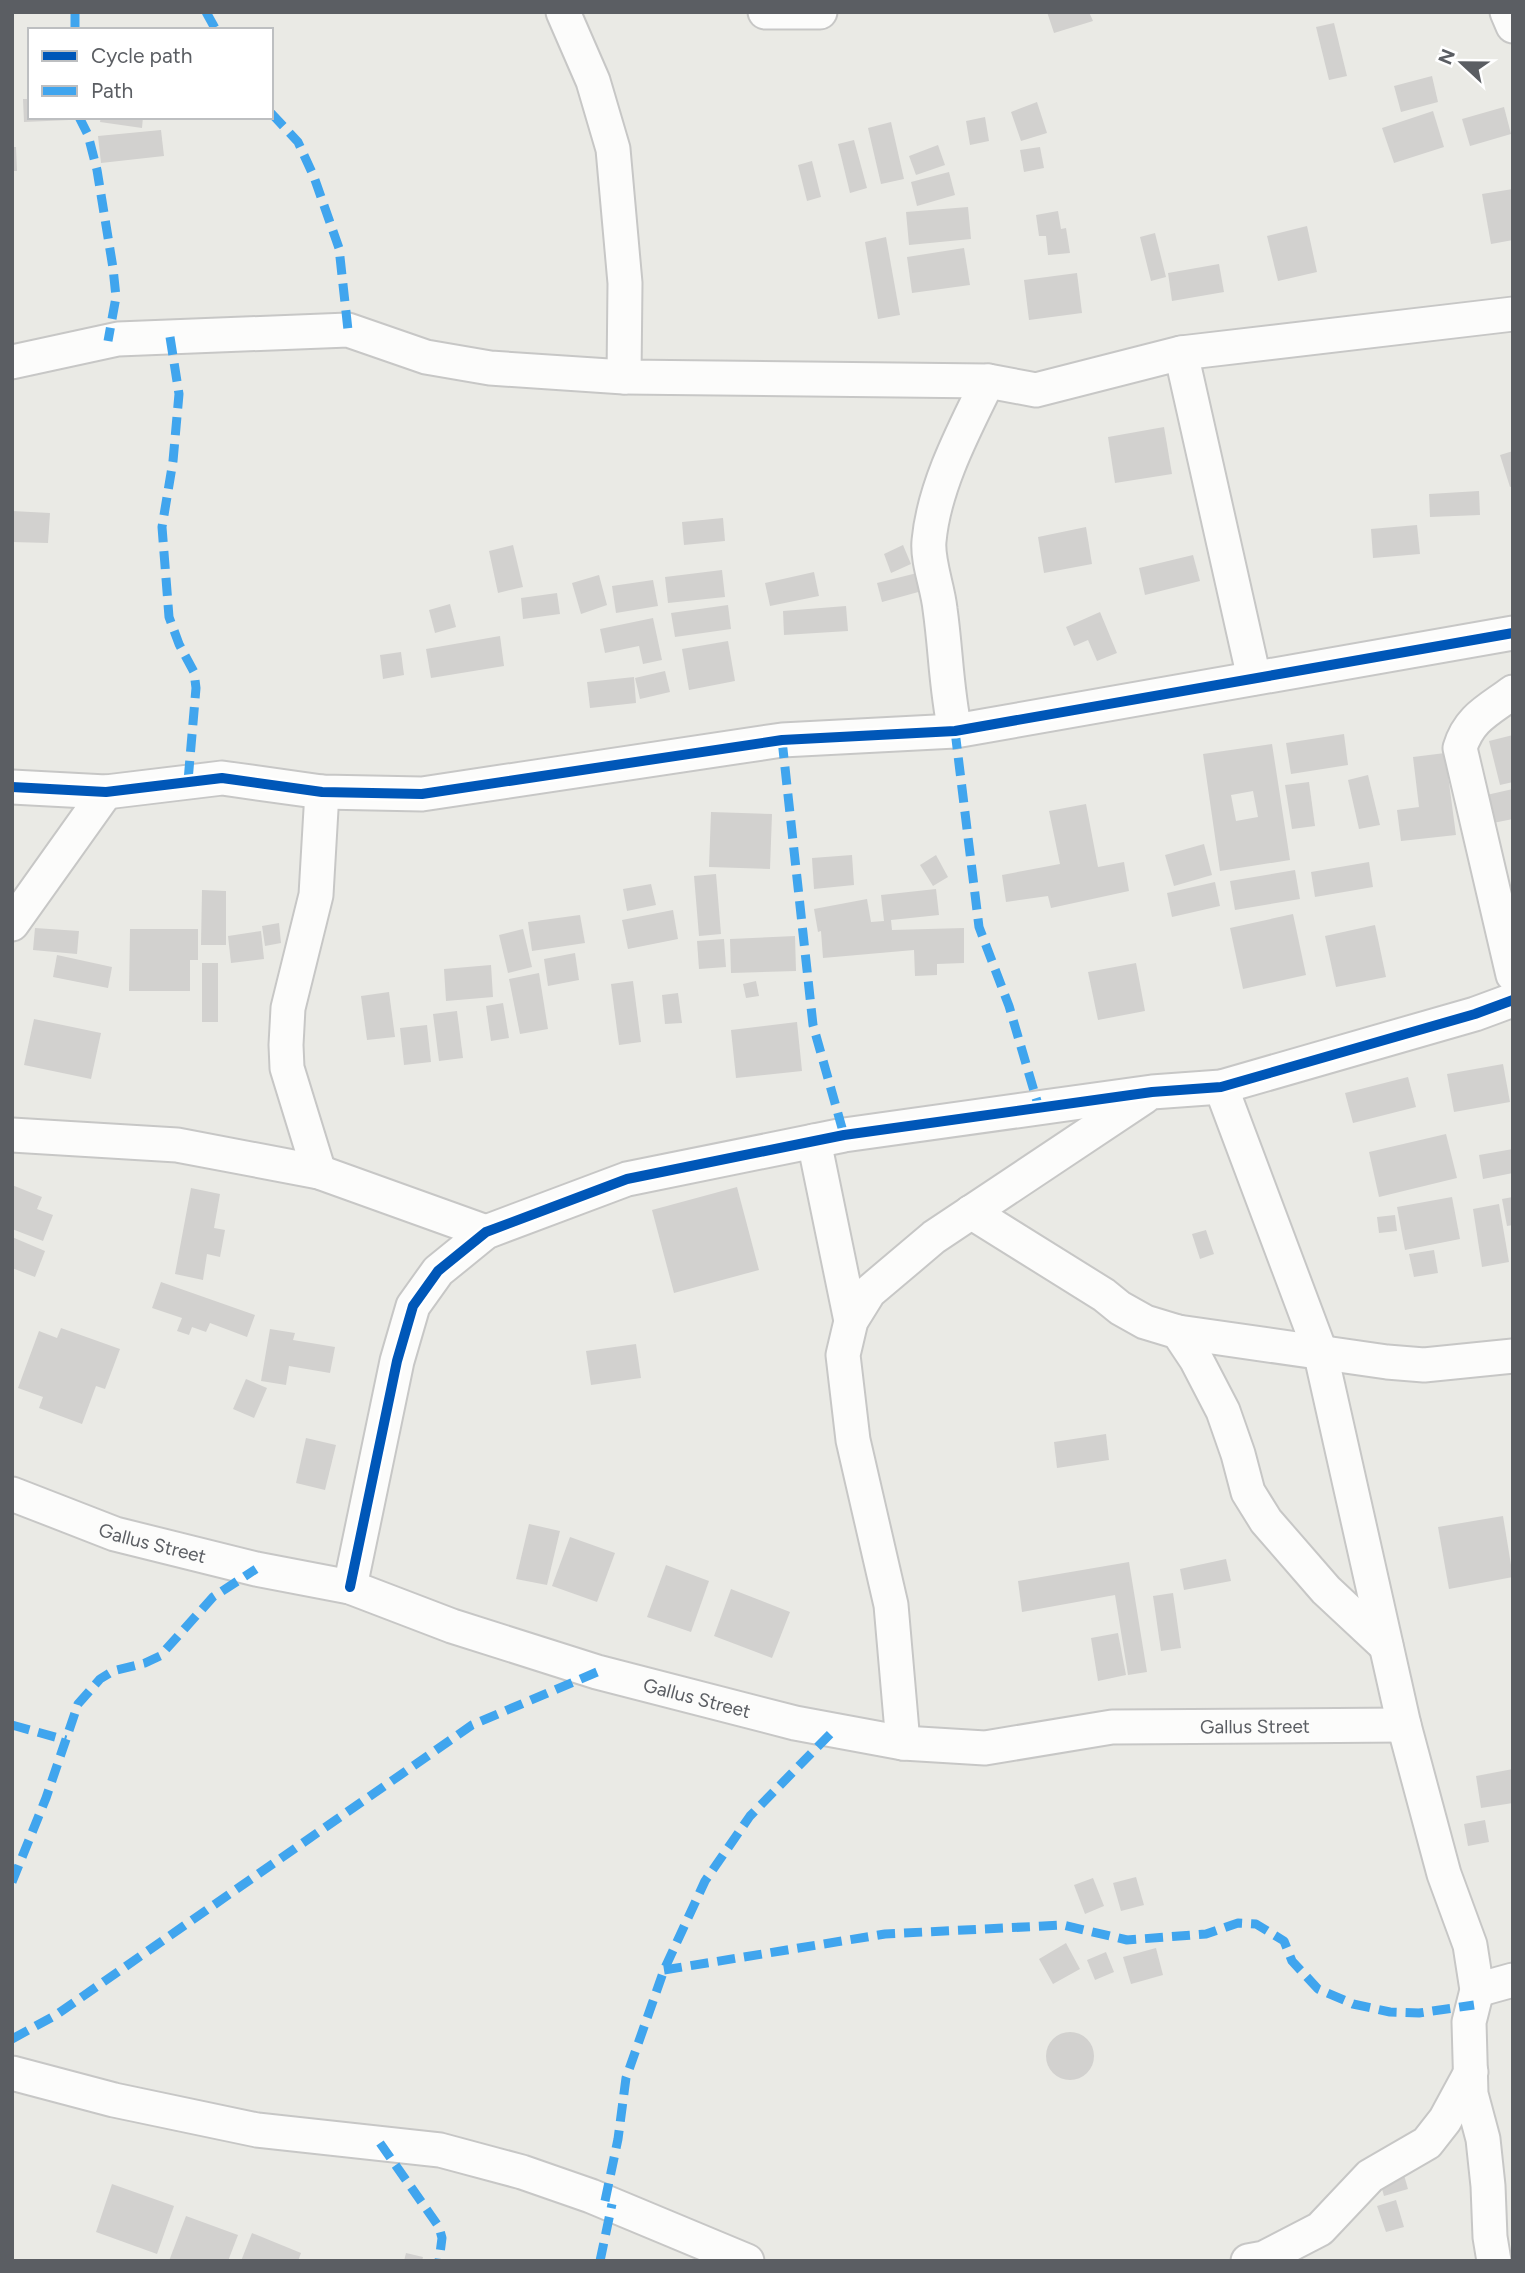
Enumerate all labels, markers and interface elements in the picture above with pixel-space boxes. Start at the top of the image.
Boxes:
legend [28,28,273,119]
north arrow [1427,28,1497,98]
text: Cycle path [91,43,192,68]
text: N [1433,46,1460,68]
text: Path [91,78,133,103]
street label: Gallus Street [95,1517,208,1568]
street label: Gallus Street [641,1673,753,1723]
street label: Gallus Street [1200,1714,1310,1738]

